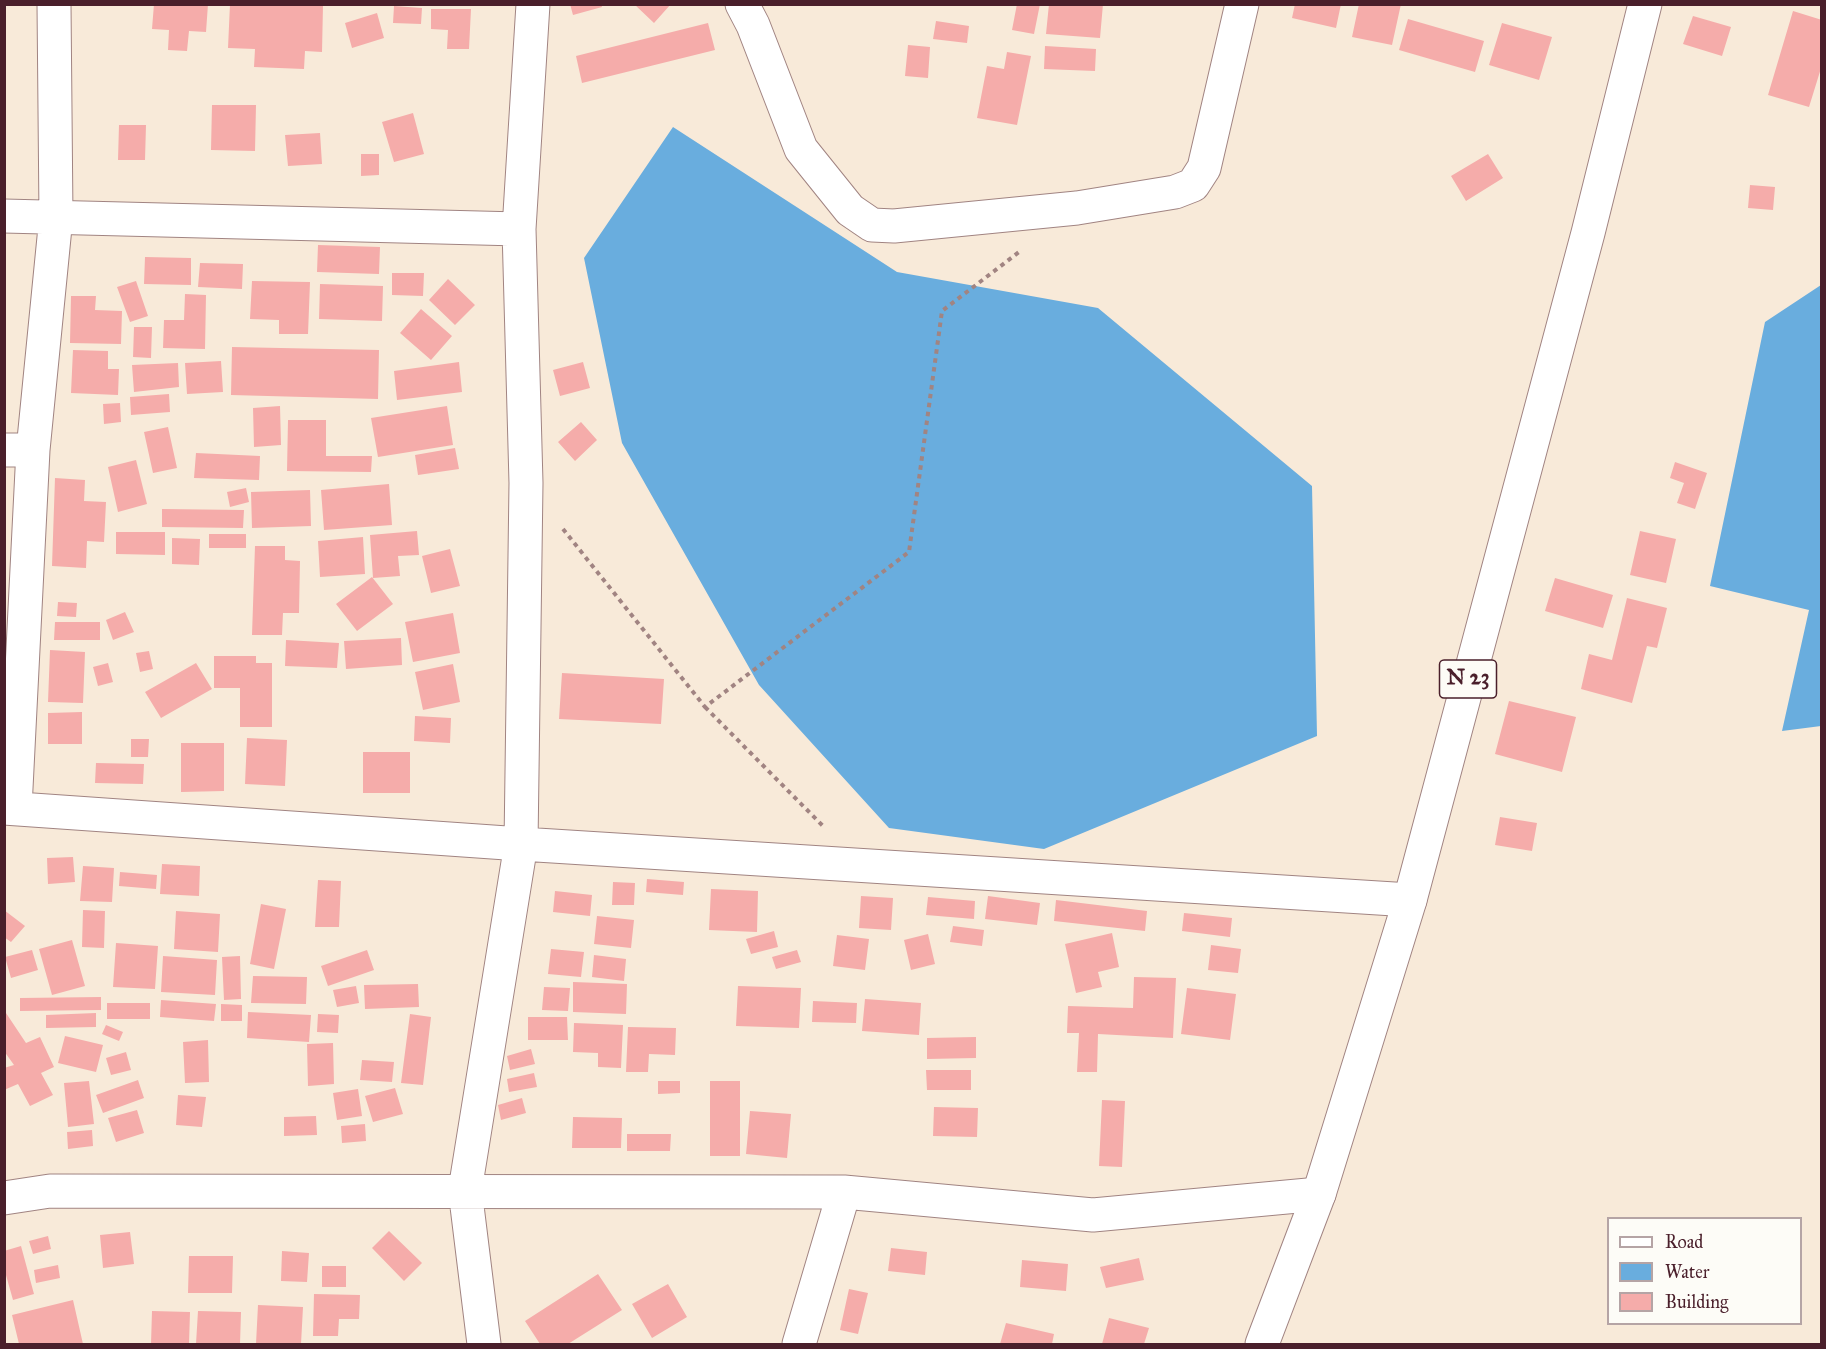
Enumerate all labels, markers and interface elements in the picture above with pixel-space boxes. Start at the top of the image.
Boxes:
road number: N 23 [1440,660,1496,698]
legend [1607,1217,1802,1325]
text: Road [1665,1231,1703,1253]
text: Water [1665,1261,1709,1283]
text: Building [1665,1291,1728,1313]

